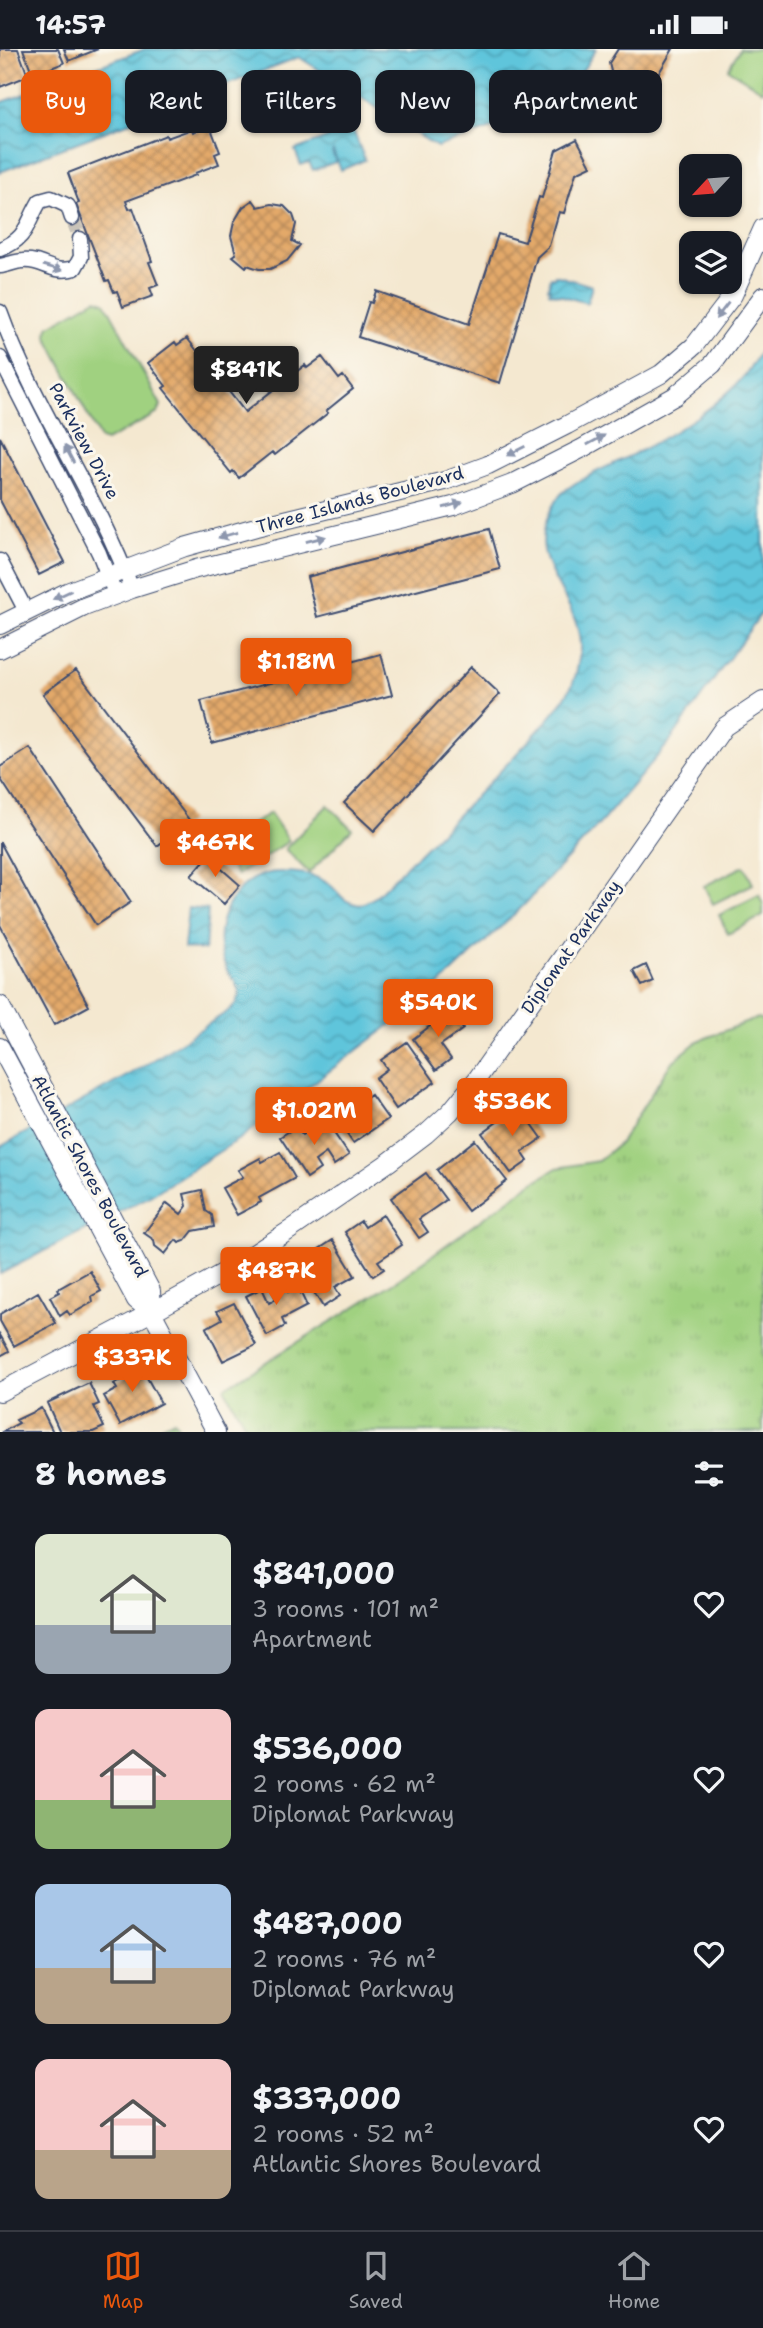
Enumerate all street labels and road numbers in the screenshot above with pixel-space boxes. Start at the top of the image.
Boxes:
street label: Parkview Drive [43,379,125,503]
street label: Three Islands Boulevard [254,461,466,539]
street label: Diplomat Parkway [516,875,626,1019]
street label: Atlantic Shores Boulevard [26,1071,154,1281]

